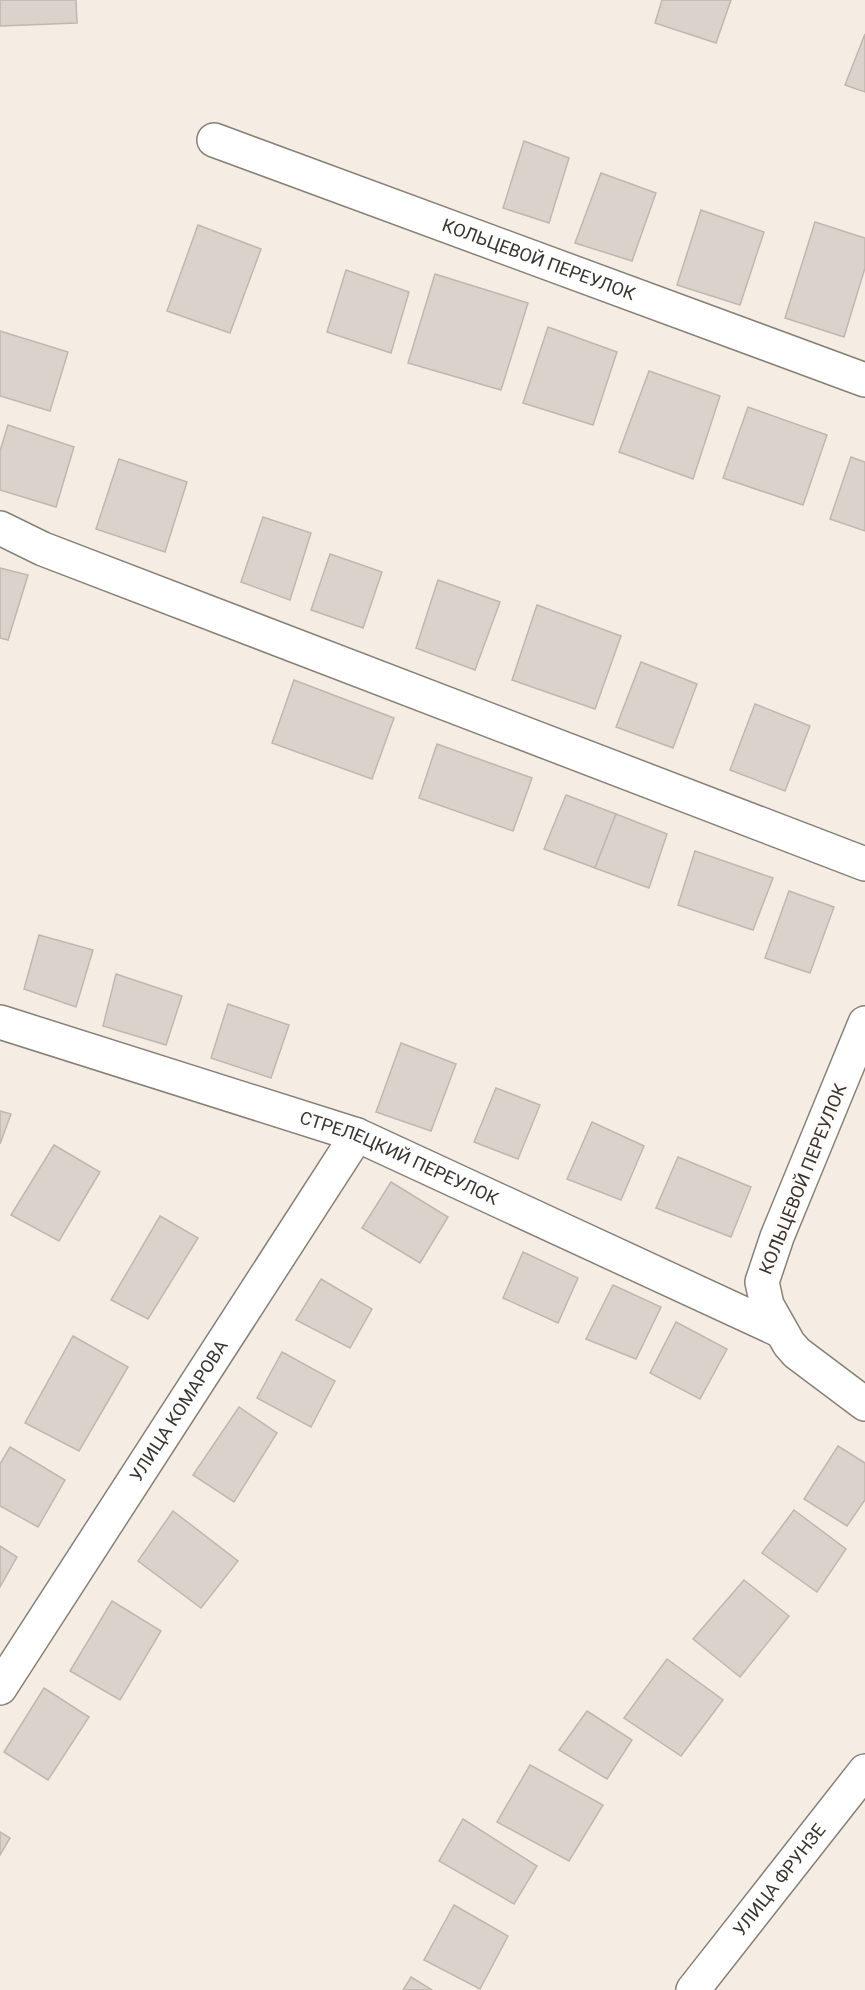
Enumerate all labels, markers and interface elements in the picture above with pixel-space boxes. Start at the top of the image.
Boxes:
street label: КОЛЬЦЕВОЙ ПЕРЕУЛОК [439,214,639,305]
street label: КОЛЬЦЕВОЙ ПЕРЕУЛОК [755,1080,851,1277]
street label: СТРЕЛЕЦКИЙ ПЕРЕУЛОК [297,1107,502,1209]
street label: УЛИЦА КОМАРОВА [125,1336,232,1485]
street label: УЛИЦА ФРУНЗЕ [729,1819,829,1940]

